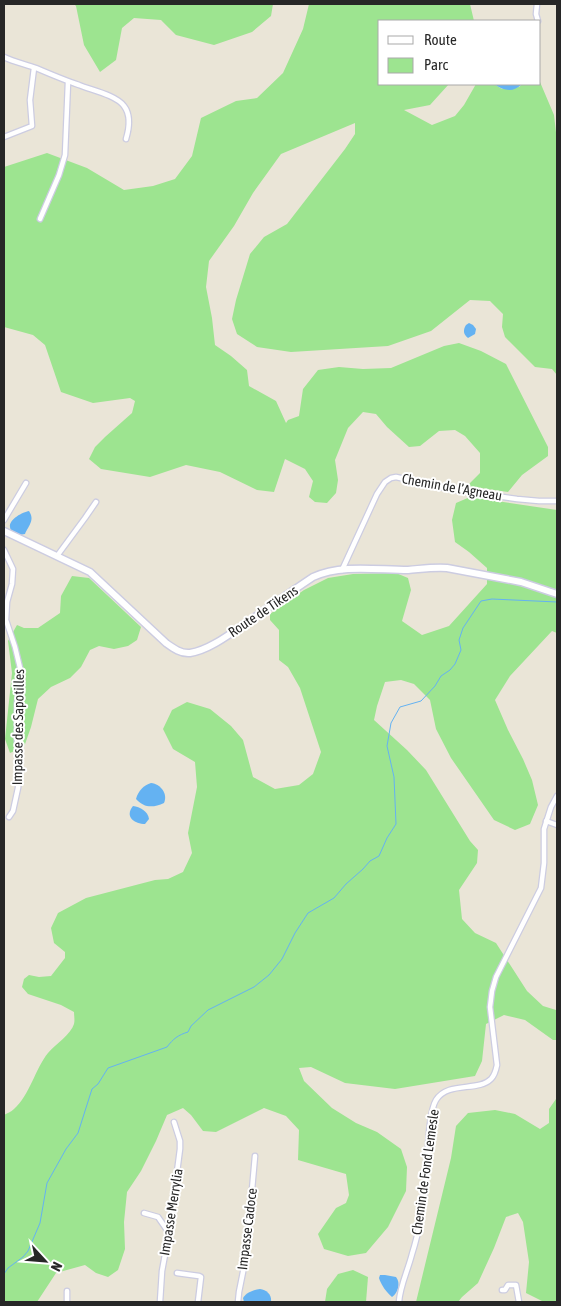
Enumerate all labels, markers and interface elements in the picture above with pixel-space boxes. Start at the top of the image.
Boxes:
legend [378,20,541,85]
text: Route [424,31,457,48]
text: Parc [424,56,448,73]
street label: Chemin de l’Agneau [401,470,503,504]
street label: Route de Tikens [225,582,301,640]
street label: Impasse des Sapotilles [9,669,27,785]
street label: Chemin de Fond Lemesle [408,1108,442,1236]
street label: Impasse Merrylia [156,1167,186,1257]
street label: Impasse Cadoce [234,1187,260,1271]
north arrow [20,1236,70,1286]
text: N [48,1259,66,1274]

